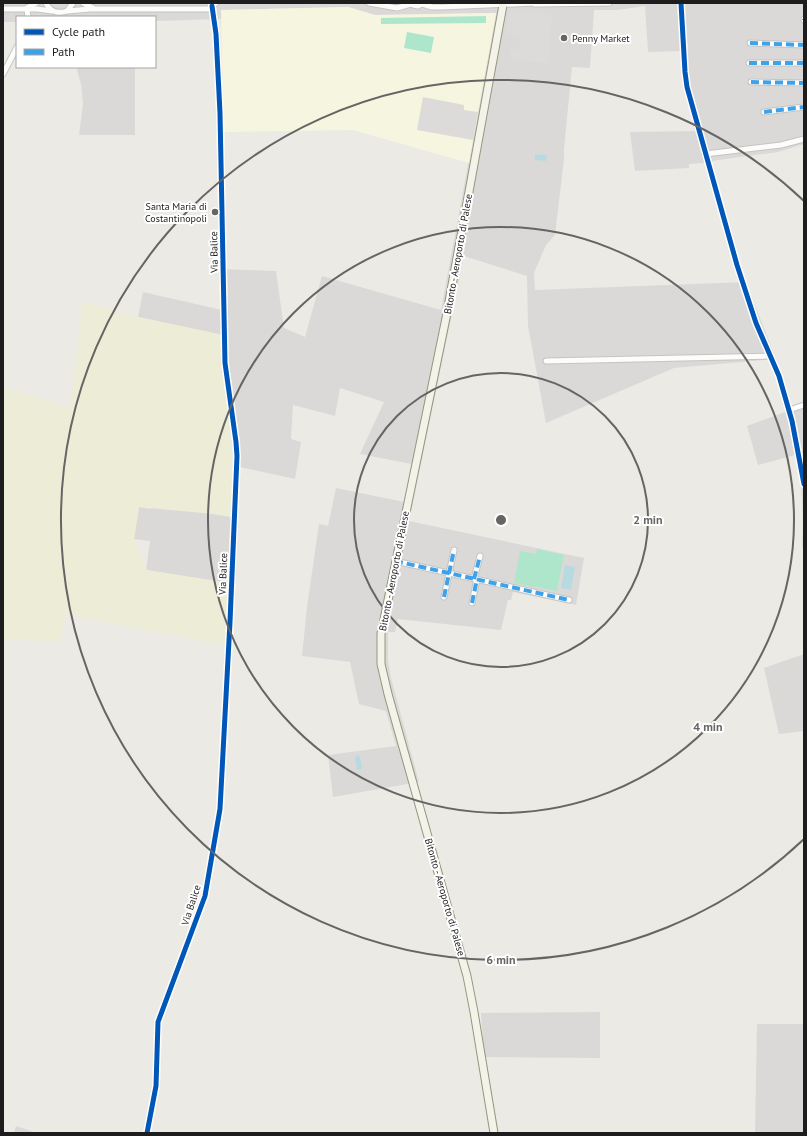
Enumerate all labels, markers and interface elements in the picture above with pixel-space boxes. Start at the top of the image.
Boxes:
legend [16,16,156,68]
text: Cycle path [52,24,105,39]
place label: Penny Market [572,32,630,45]
marker: Penny Market [559,33,569,43]
text: Path [52,44,75,59]
street label: Bitonto - Aeroporto di Palese [441,193,475,315]
place label: Santa Maria di Costantinopoli [145,200,207,225]
marker: Santa Maria di Costantinopoli [210,207,220,217]
street label: Via Balice [207,231,221,274]
street label: Bitonto - Aeroporto di Palese [376,510,412,632]
text: 2 min [633,512,663,527]
centre of rings [494,513,508,527]
street label: Via Balice [216,553,230,596]
text: 4 min [693,719,723,734]
street label: Bitonto - Aeroporto di Palese [422,837,468,957]
street label: Via Balice [178,883,204,928]
text: 6 min [486,952,516,967]

